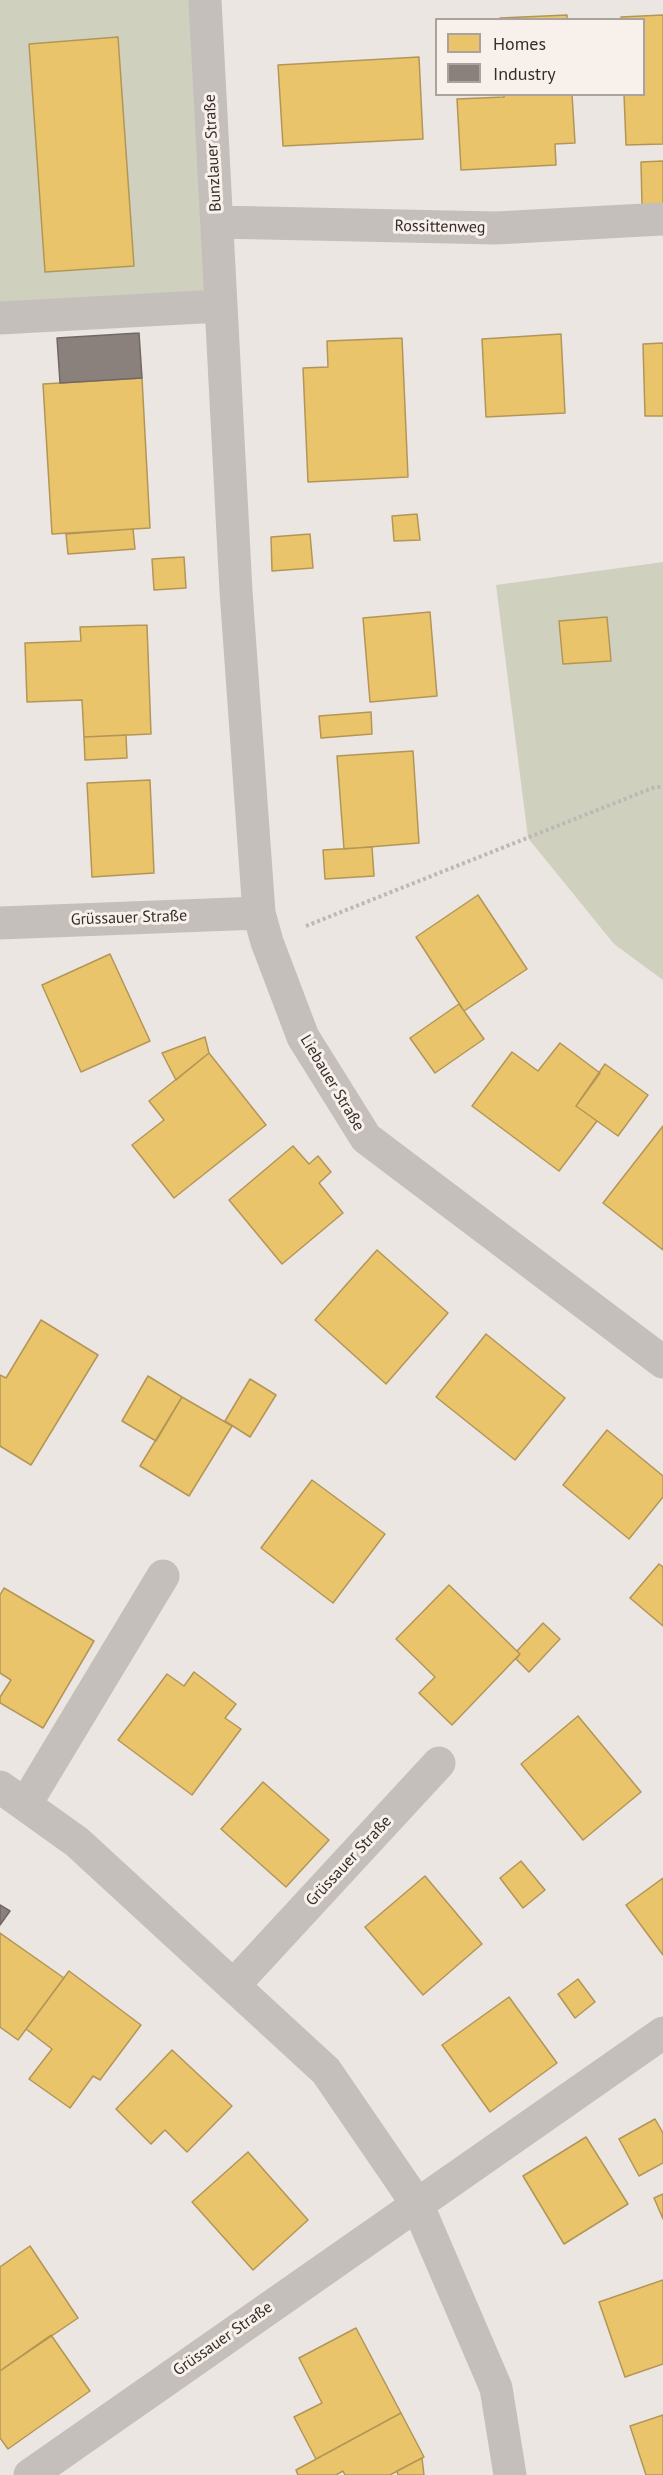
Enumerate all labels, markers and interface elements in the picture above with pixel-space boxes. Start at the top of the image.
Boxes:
legend [435,18,645,96]
text: Homes [493,32,546,55]
text: Industry [493,62,556,85]
street label: Bunzlauer Straße [200,94,226,212]
street label: Rossittenweg [394,217,486,237]
street label: Grüssauer Straße [70,906,188,930]
street label: Liebauer Straße [296,1032,368,1134]
street label: Grüssauer Straße [302,1812,396,1910]
street label: Grüssauer Straße [170,2298,276,2380]

